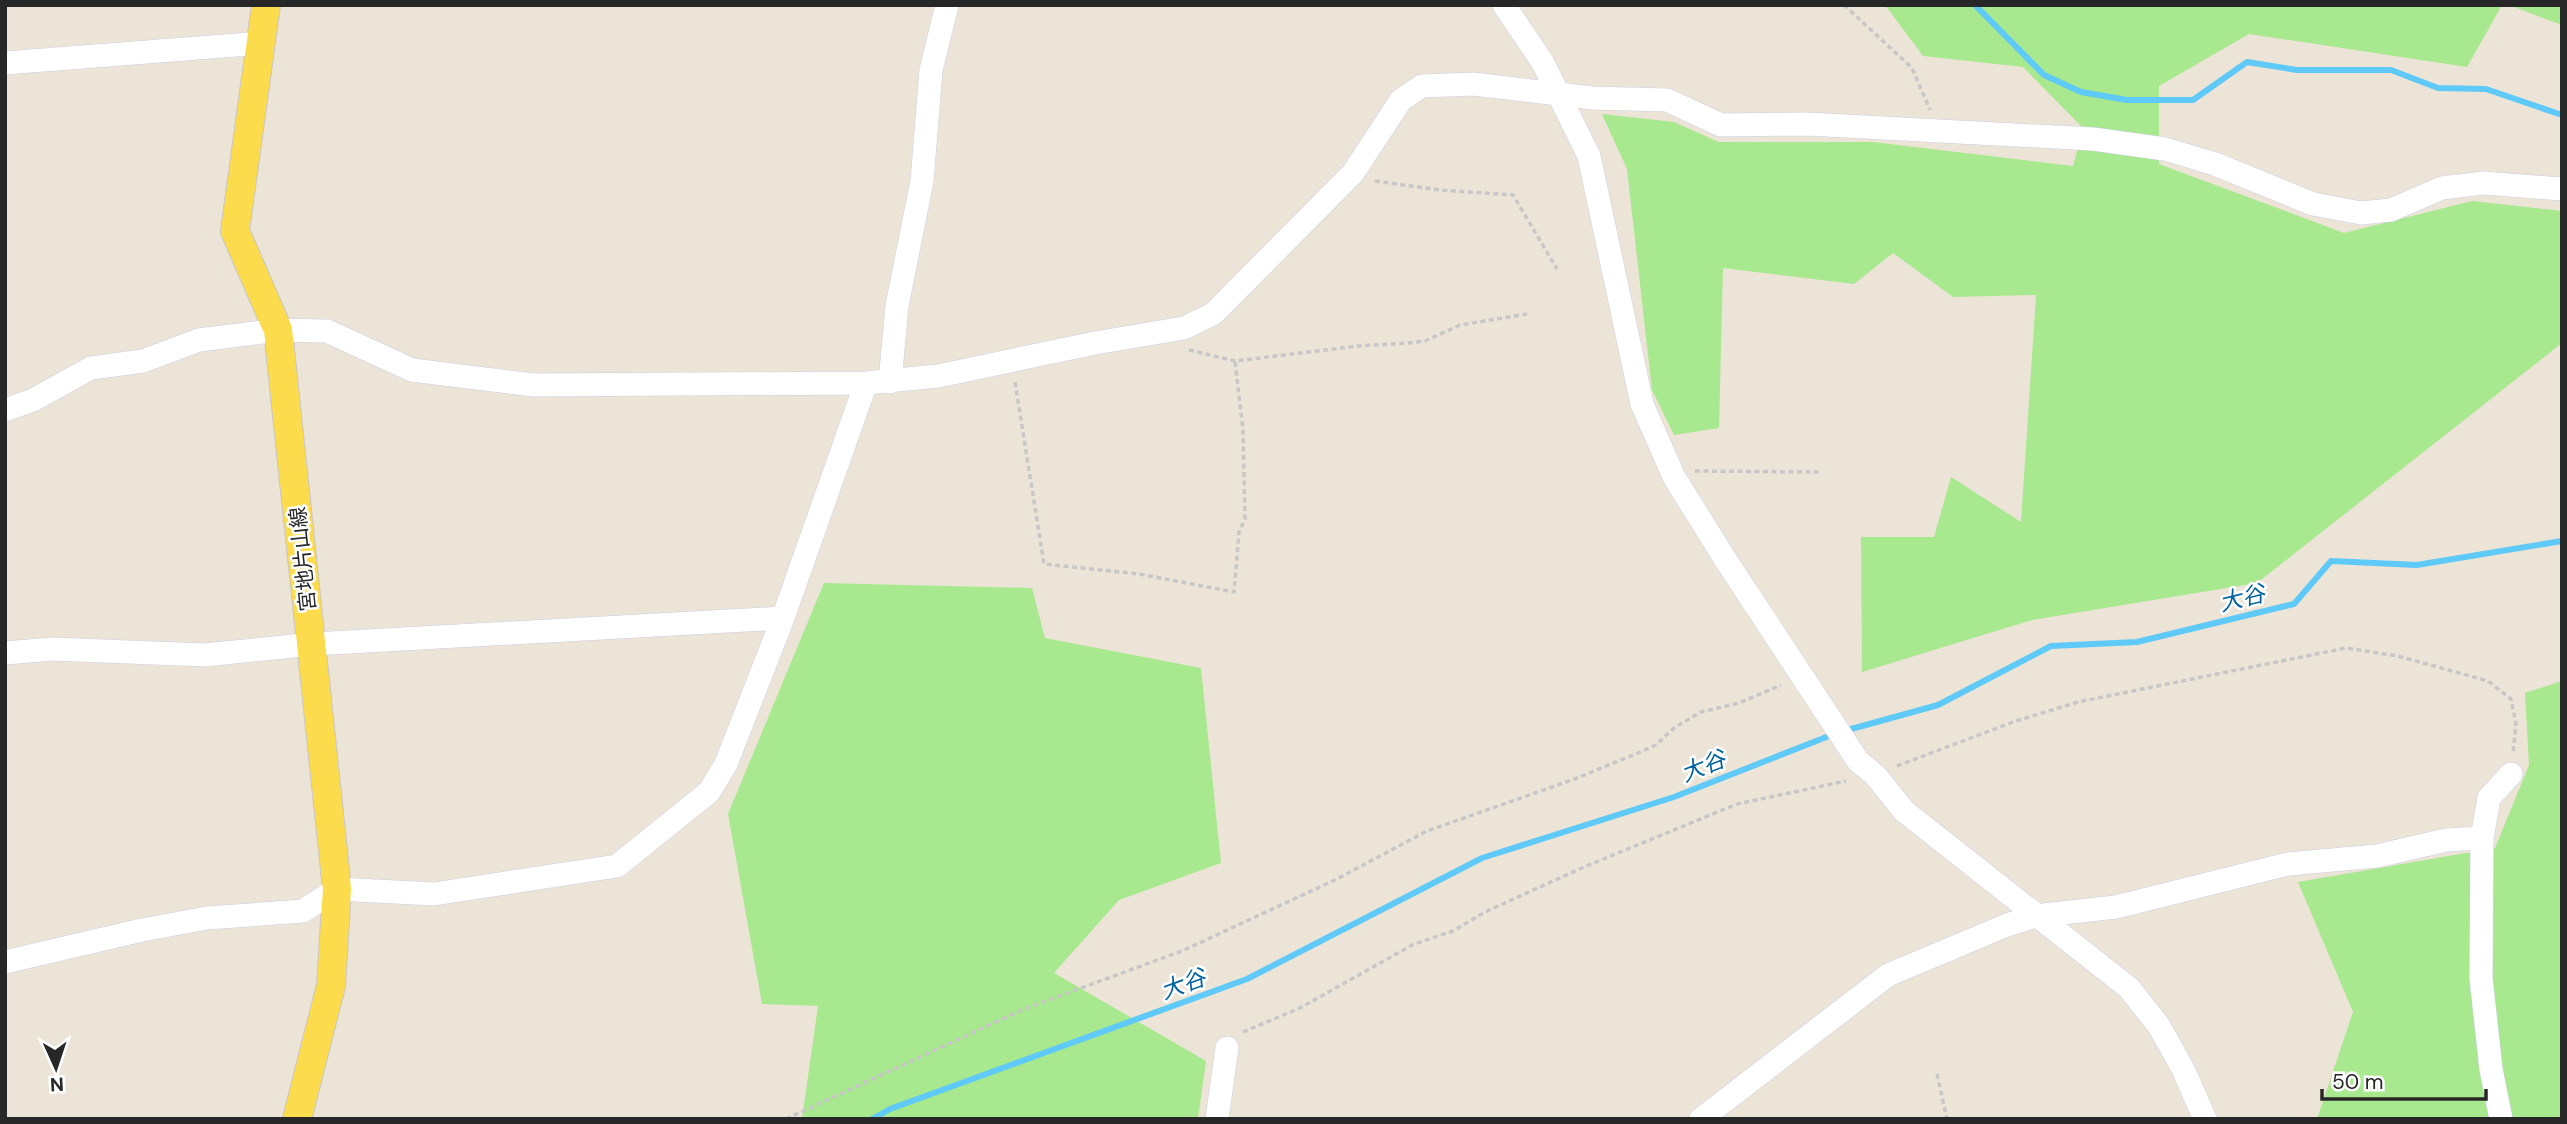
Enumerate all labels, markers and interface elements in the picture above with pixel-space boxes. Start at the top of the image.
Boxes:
street label: 宮地片山線 [284,505,322,613]
water label: 大谷 [2216,577,2270,618]
water label: 大谷 [1676,743,1732,789]
water label: 大谷 [1156,961,1212,1006]
north arrow [21,1033,91,1103]
scale bar [2322,1058,2486,1102]
text: 50 m [2332,1068,2383,1096]
text: N [49,1072,64,1097]

